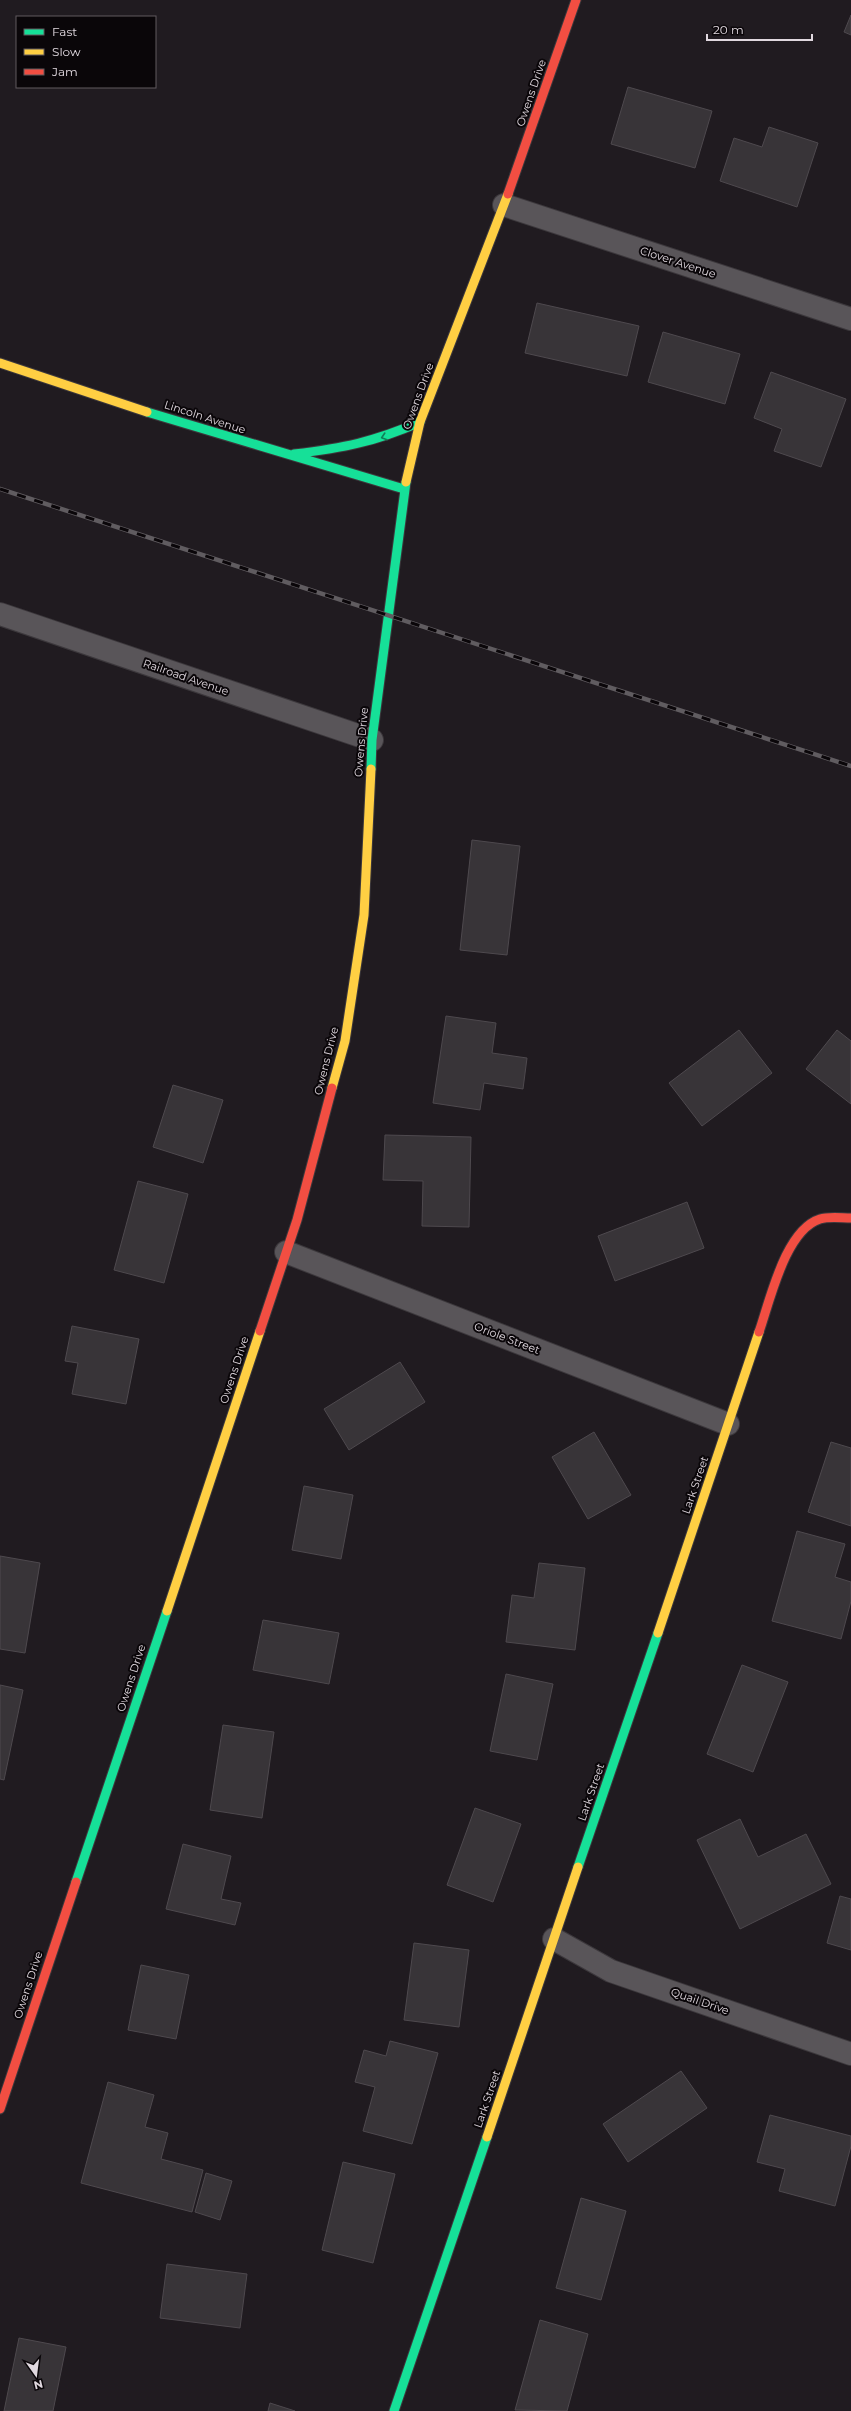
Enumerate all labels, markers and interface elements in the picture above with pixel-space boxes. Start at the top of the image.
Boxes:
legend [16,16,156,88]
scale bar [707,16,812,42]
text: 20 m [713,22,744,37]
text: Fast [52,24,77,39]
text: Slow [52,44,81,59]
street label: Owens Drive [513,57,549,128]
text: Jam [51,64,78,79]
street label: Clover Avenue [638,243,718,281]
street label: Owens Drive [399,360,437,431]
street label: Lincoln Avenue [163,397,248,437]
one-way arrow [381,433,388,441]
street label: Railroad Avenue [141,656,231,698]
street label: Owens Drive [351,706,371,777]
street label: Owens Drive [311,1025,341,1097]
street label: Oriole Street [472,1319,542,1357]
street label: Owens Drive [217,1334,252,1405]
street label: Lark Street [679,1454,712,1516]
street label: Owens Drive [114,1642,149,1713]
street label: Lark Street [575,1761,608,1823]
street label: Owens Drive [11,1949,46,2020]
street label: Quail Drive [669,1984,731,2018]
street label: Lark Street [471,2068,504,2130]
north arrow [16,2355,56,2395]
text: N [32,2377,44,2393]

